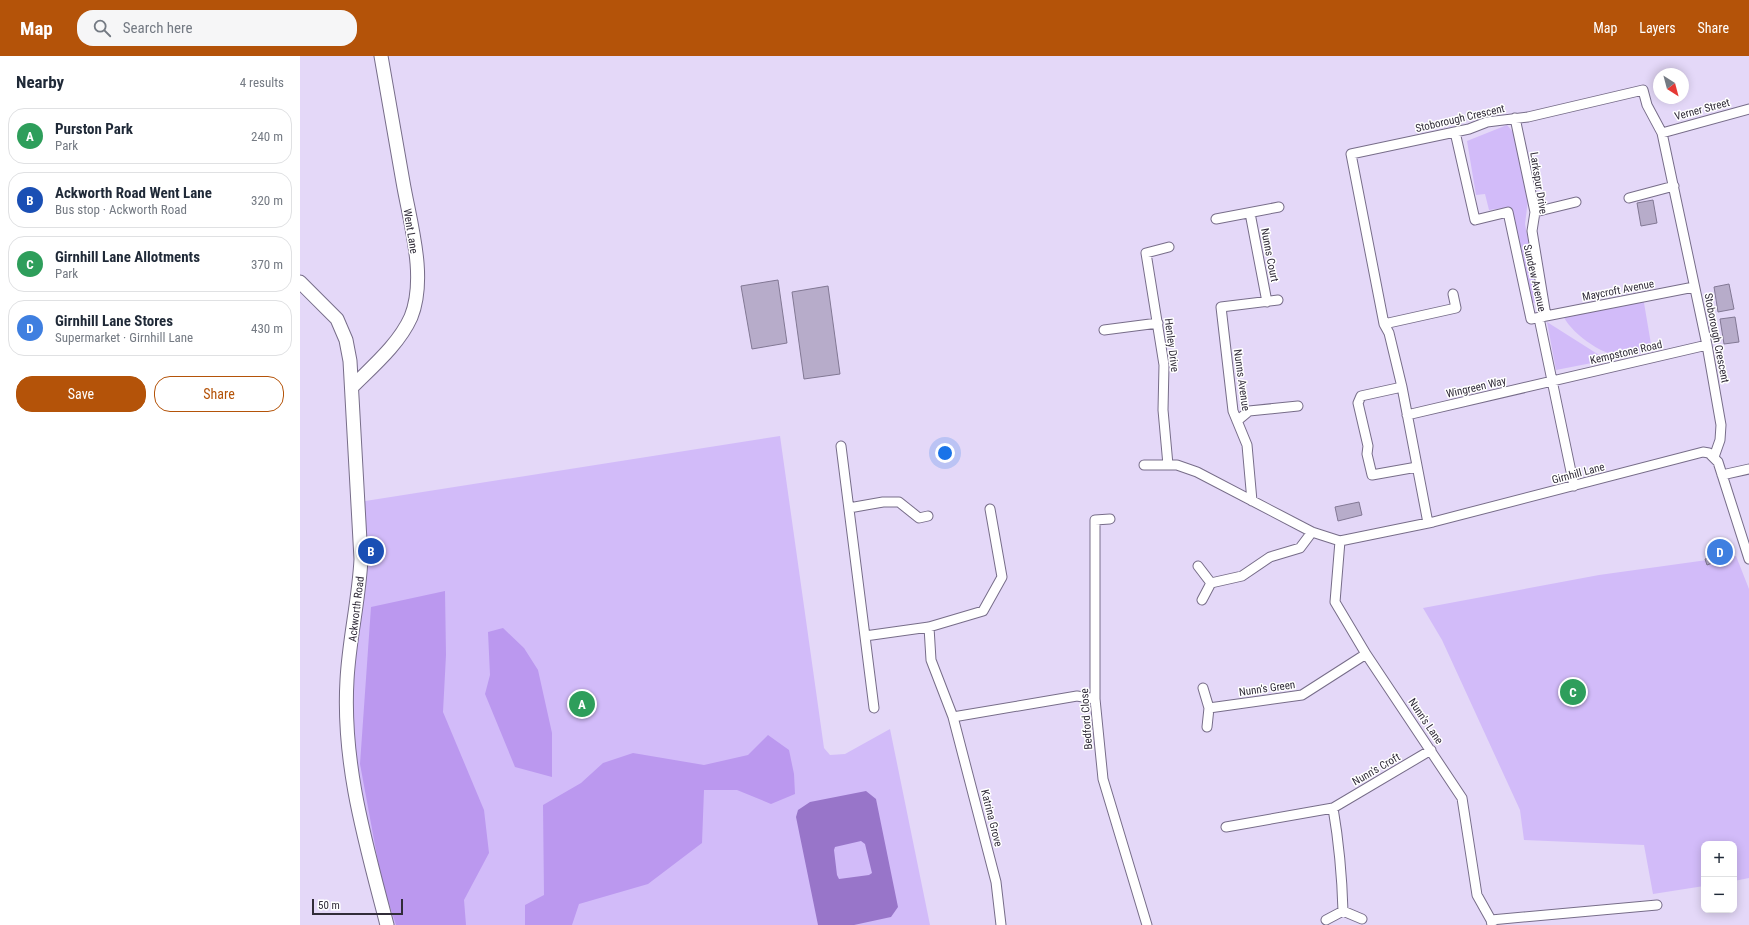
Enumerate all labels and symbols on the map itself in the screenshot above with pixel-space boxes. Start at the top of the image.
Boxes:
north arrow [1653,68,1689,104]
street label: Verner Street [1673,96,1731,123]
street label: Stoborough Crescent [1414,102,1506,135]
street label: Larkspur Drive [1527,151,1550,215]
street label: Went Lane [401,208,420,255]
street label: Nunns Court [1258,227,1281,283]
street label: Sundew Avenue [1520,243,1549,313]
street label: Maycroft Avenue [1581,277,1655,304]
street label: Stoborough Crescent [1701,292,1732,384]
street label: Henley Drive [1162,317,1181,373]
street label: Kempstone Road [1589,338,1663,367]
street label: Nunns Avenue [1231,348,1252,412]
street label: Wingreen Way [1445,374,1508,401]
your location [935,443,955,463]
street label: Girnhill Lane [1550,460,1606,487]
pin: B [358,536,384,566]
pin: D [1707,537,1733,567]
street label: Ackworth Road [346,576,367,643]
pin: C [1560,677,1586,707]
street label: Nunn's Green [1238,678,1296,699]
street label: Bedford Close [1078,688,1095,750]
pin: A [569,689,595,719]
street label: Nunn's Lane [1406,696,1446,747]
street label: Nunn's Croft [1350,751,1402,788]
street label: Katrina Grove [978,788,1005,848]
scale bar [312,897,403,916]

